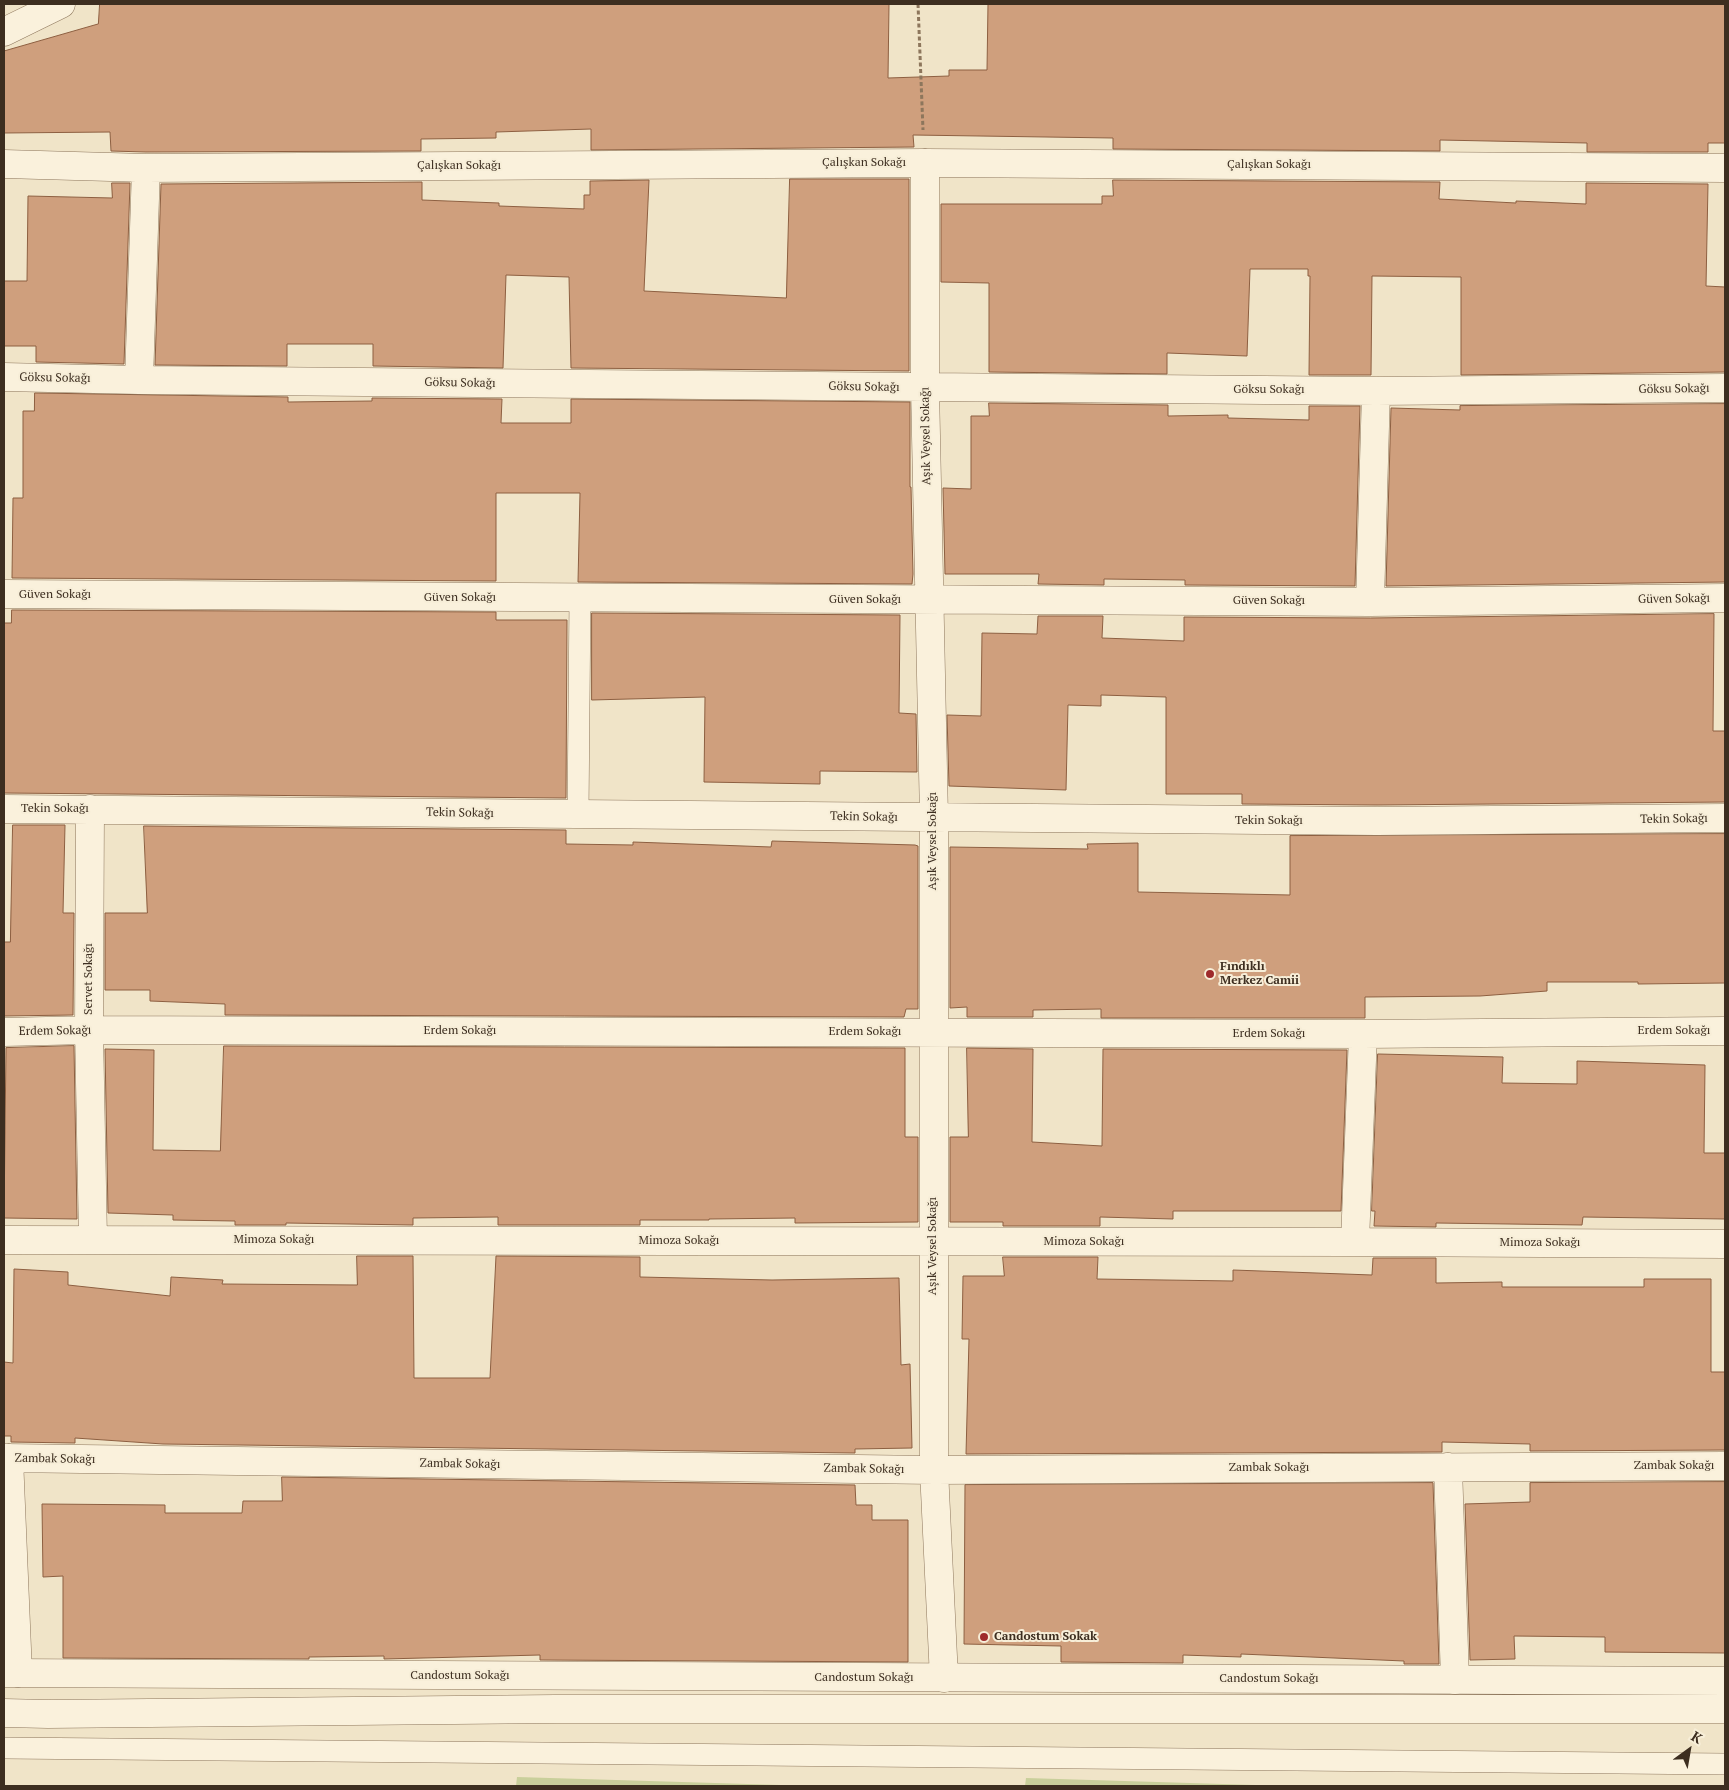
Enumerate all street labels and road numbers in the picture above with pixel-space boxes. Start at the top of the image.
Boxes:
street label: Çalışkan Sokağı [822,156,906,170]
street label: Çalışkan Sokağı [1227,158,1311,172]
street label: Çalışkan Sokağı [417,159,501,173]
street label: Göksu Sokağı [19,370,91,386]
street label: Göksu Sokağı [424,375,496,391]
street label: Göksu Sokağı [828,379,900,395]
street label: Göksu Sokağı [1638,381,1710,397]
street label: Göksu Sokağı [1233,383,1305,397]
street label: Aşık Veysel Sokağı [918,387,934,485]
street label: Güven Sokağı [19,588,91,602]
street label: Güven Sokağı [424,591,496,605]
street label: Güven Sokağı [1638,591,1710,607]
street label: Güven Sokağı [829,593,901,607]
street label: Güven Sokağı [1233,594,1305,608]
street label: Aşık Veysel Sokağı [926,792,940,890]
street label: Tekin Sokağı [21,802,89,816]
street label: Tekin Sokağı [426,805,494,821]
street label: Tekin Sokağı [830,809,898,825]
street label: Tekin Sokağı [1640,811,1708,827]
street label: Tekin Sokağı [1235,814,1303,828]
street label: Servet Sokağı [82,943,96,1015]
street label: Erdem Sokağı [18,1023,92,1039]
street label: Erdem Sokağı [424,1024,496,1038]
street label: Erdem Sokağı [1638,1024,1710,1038]
street label: Erdem Sokağı [829,1025,901,1039]
street label: Erdem Sokağı [1233,1027,1305,1041]
street label: Aşık Veysel Sokağı [926,1197,940,1295]
street label: Mimoza Sokağı [234,1233,314,1247]
street label: Mimoza Sokağı [639,1234,719,1248]
street label: Mimoza Sokağı [1044,1235,1124,1249]
street label: Mimoza Sokağı [1500,1236,1580,1250]
street label: Zambak Sokağı [15,1451,95,1467]
street label: Zambak Sokağı [420,1456,500,1472]
street label: Zambak Sokağı [1634,1459,1714,1473]
street label: Zambak Sokağı [824,1461,904,1477]
street label: Zambak Sokağı [1229,1461,1309,1475]
street label: Candostum Sokağı [410,1669,510,1683]
street label: Candostum Sokağı [814,1671,914,1685]
street label: Candostum Sokağı [1219,1672,1319,1686]

